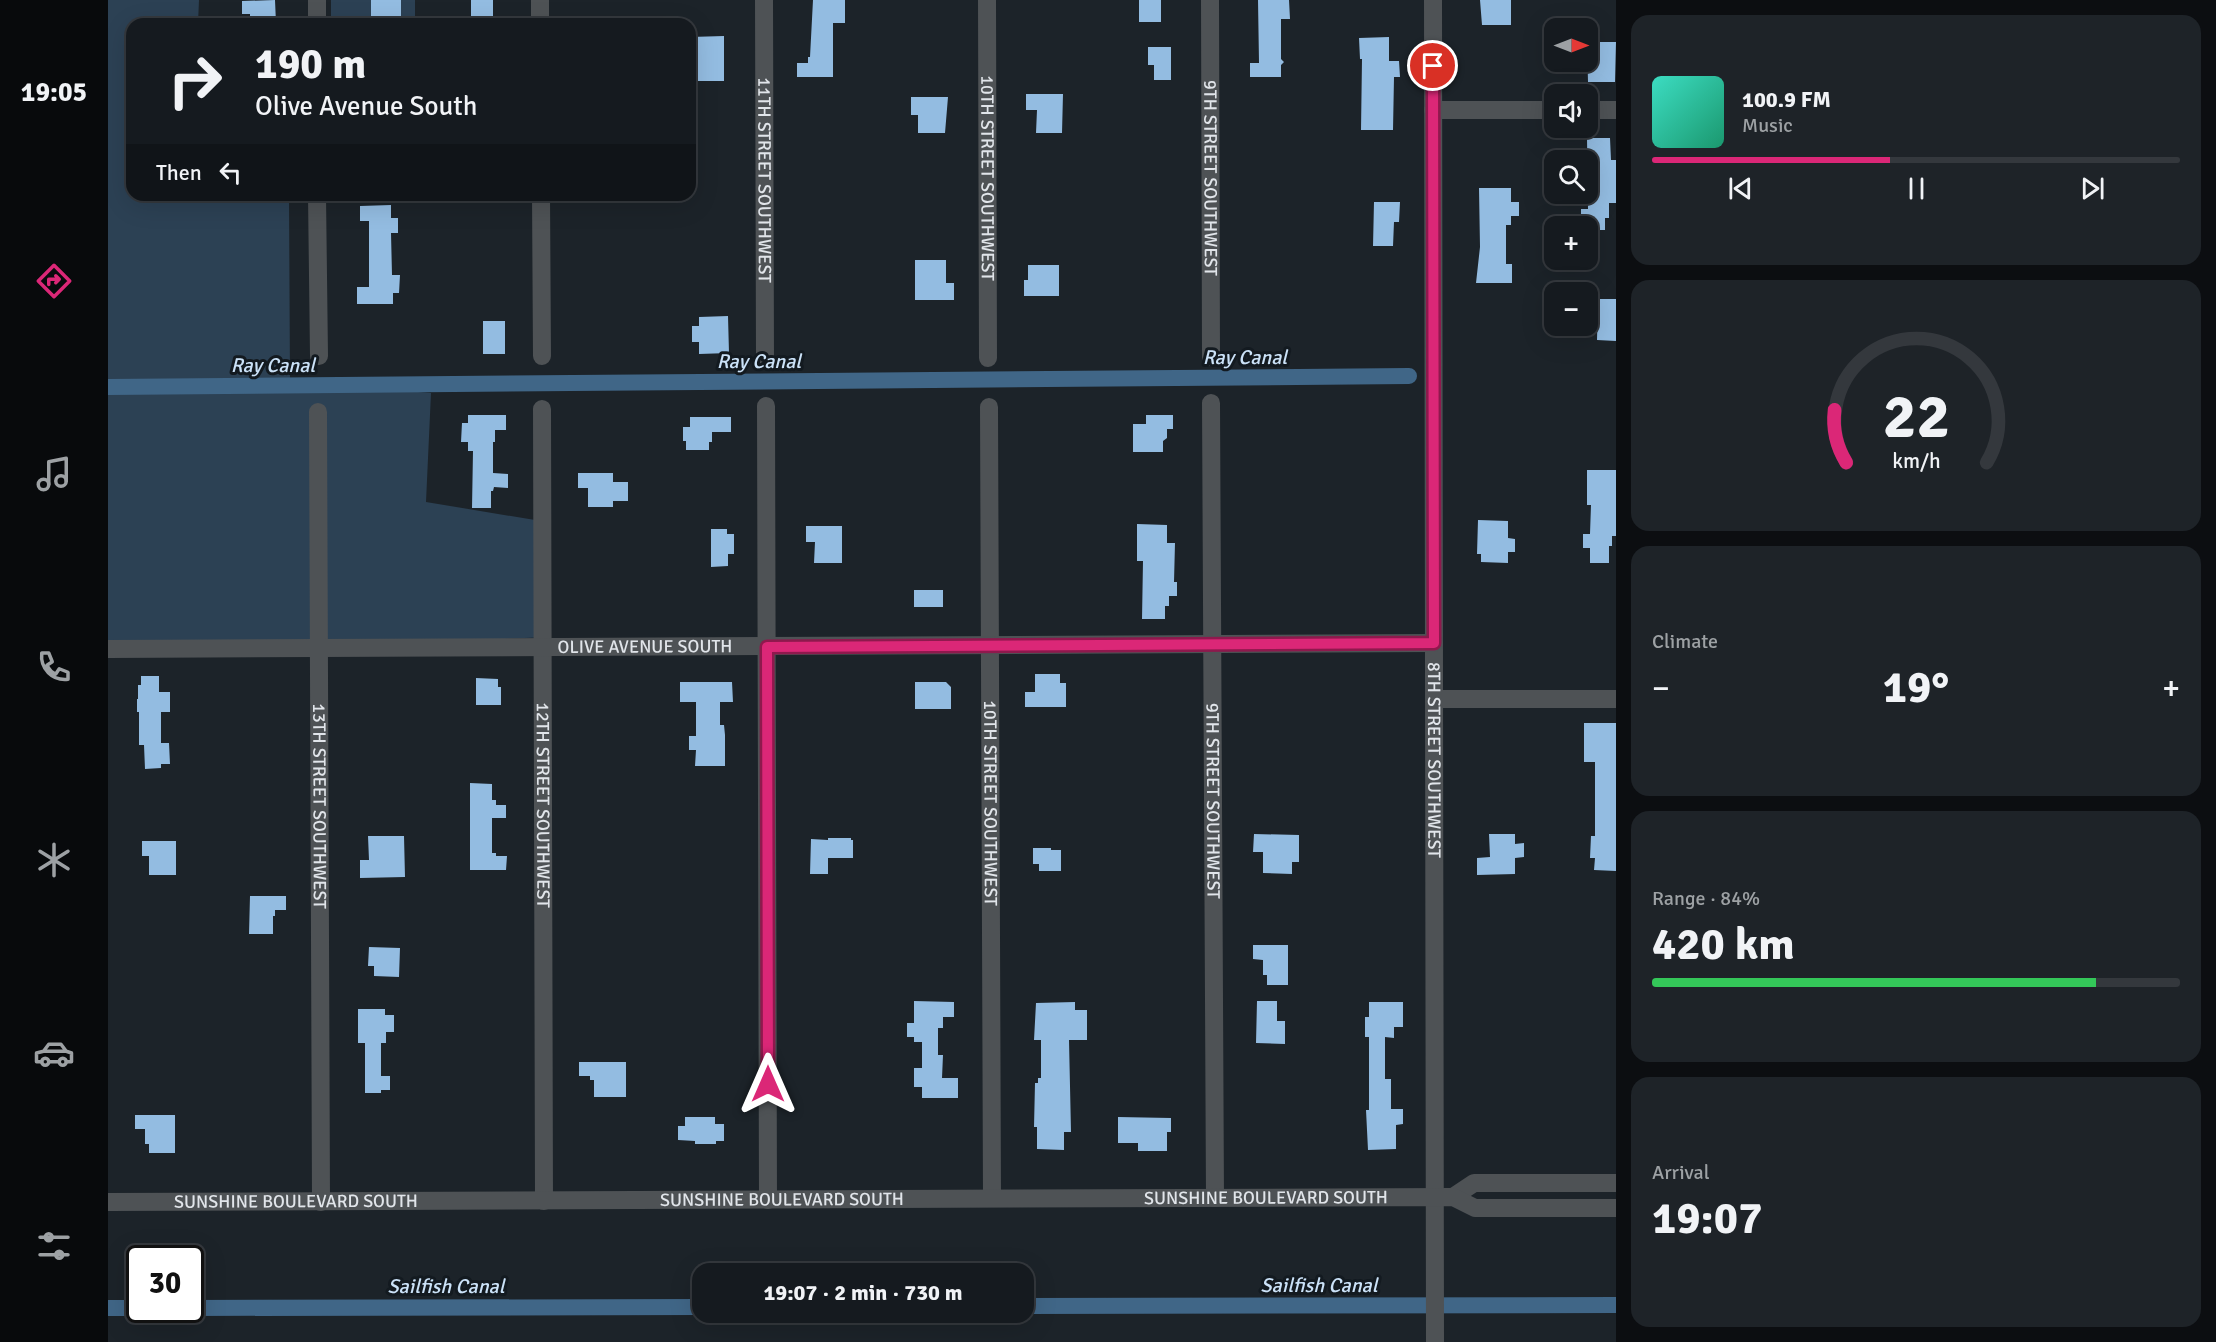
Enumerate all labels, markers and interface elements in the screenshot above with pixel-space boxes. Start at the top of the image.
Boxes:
north arrow [1544,18,1598,72]
map controls [1544,18,1598,336]
text: 190 m [255,39,366,90]
pin [1407,40,1458,91]
icon: right [156,42,234,120]
icon: arrive [1416,49,1449,82]
street label: 10TH STREET SOUTHWEST [976,75,999,281]
text: 19:05 [21,76,87,109]
street label: 11TH STREET SOUTHWEST [753,77,776,283]
street label: 9TH STREET SOUTHWEST [1199,80,1222,276]
button: sound [1544,84,1598,138]
text: 100.9 FM [1742,86,1831,113]
text: Olive Avenue South [255,90,477,123]
text: Music [1742,113,1793,138]
button: search [1544,150,1598,204]
icon: left [214,156,247,189]
text: Then [156,159,202,186]
icon: previous [1724,172,1757,205]
icon: pause [1900,172,1933,205]
icon: next [2076,172,2109,205]
button: + [1544,216,1598,270]
icon: directions [33,260,75,302]
button: − [1544,282,1598,336]
water label: Ray Canal [1203,345,1289,370]
water label: Ray Canal [717,349,803,374]
water label: Ray Canal [231,353,317,378]
text: 22 [1882,378,1950,455]
text: km/h [1892,448,1940,474]
icon: music [33,453,75,495]
text: Climate [1652,629,1718,654]
street label: OLIVE AVENUE SOUTH [558,635,732,658]
icon: phone [33,646,75,688]
text: 19° [1883,660,1949,715]
street label: 8TH STREET SOUTHWEST [1423,662,1445,858]
text: − [1652,668,1670,709]
text: + [2162,668,2180,709]
street label: 10TH STREET SOUTHWEST [979,700,1002,906]
street label: 12TH STREET SOUTHWEST [532,702,554,908]
street label: 13TH STREET SOUTHWEST [308,703,331,909]
street label: 9TH STREET SOUTHWEST [1202,703,1224,899]
icon: climate [33,839,75,881]
text: Range · 84% [1652,886,1760,911]
text: 420 km [1652,917,1795,972]
icon: car [33,1032,75,1074]
position arrow [736,1052,800,1116]
text: Arrival [1652,1160,1710,1185]
street label: SUNSHINE BOULEVARD SOUTH [1144,1186,1388,1209]
street label: SUNSHINE BOULEVARD SOUTH [660,1188,904,1211]
street label: SUNSHINE BOULEVARD SOUTH [174,1190,418,1213]
text: 19:07 [1652,1191,1762,1246]
icon: filters [33,1225,75,1267]
speed limit sign: 30 [126,1245,204,1323]
water label: Sailfish Canal [1260,1273,1380,1298]
water label: Sailfish Canal [387,1274,507,1299]
text: 19:07 · 2 min · 730 m [763,1279,963,1306]

